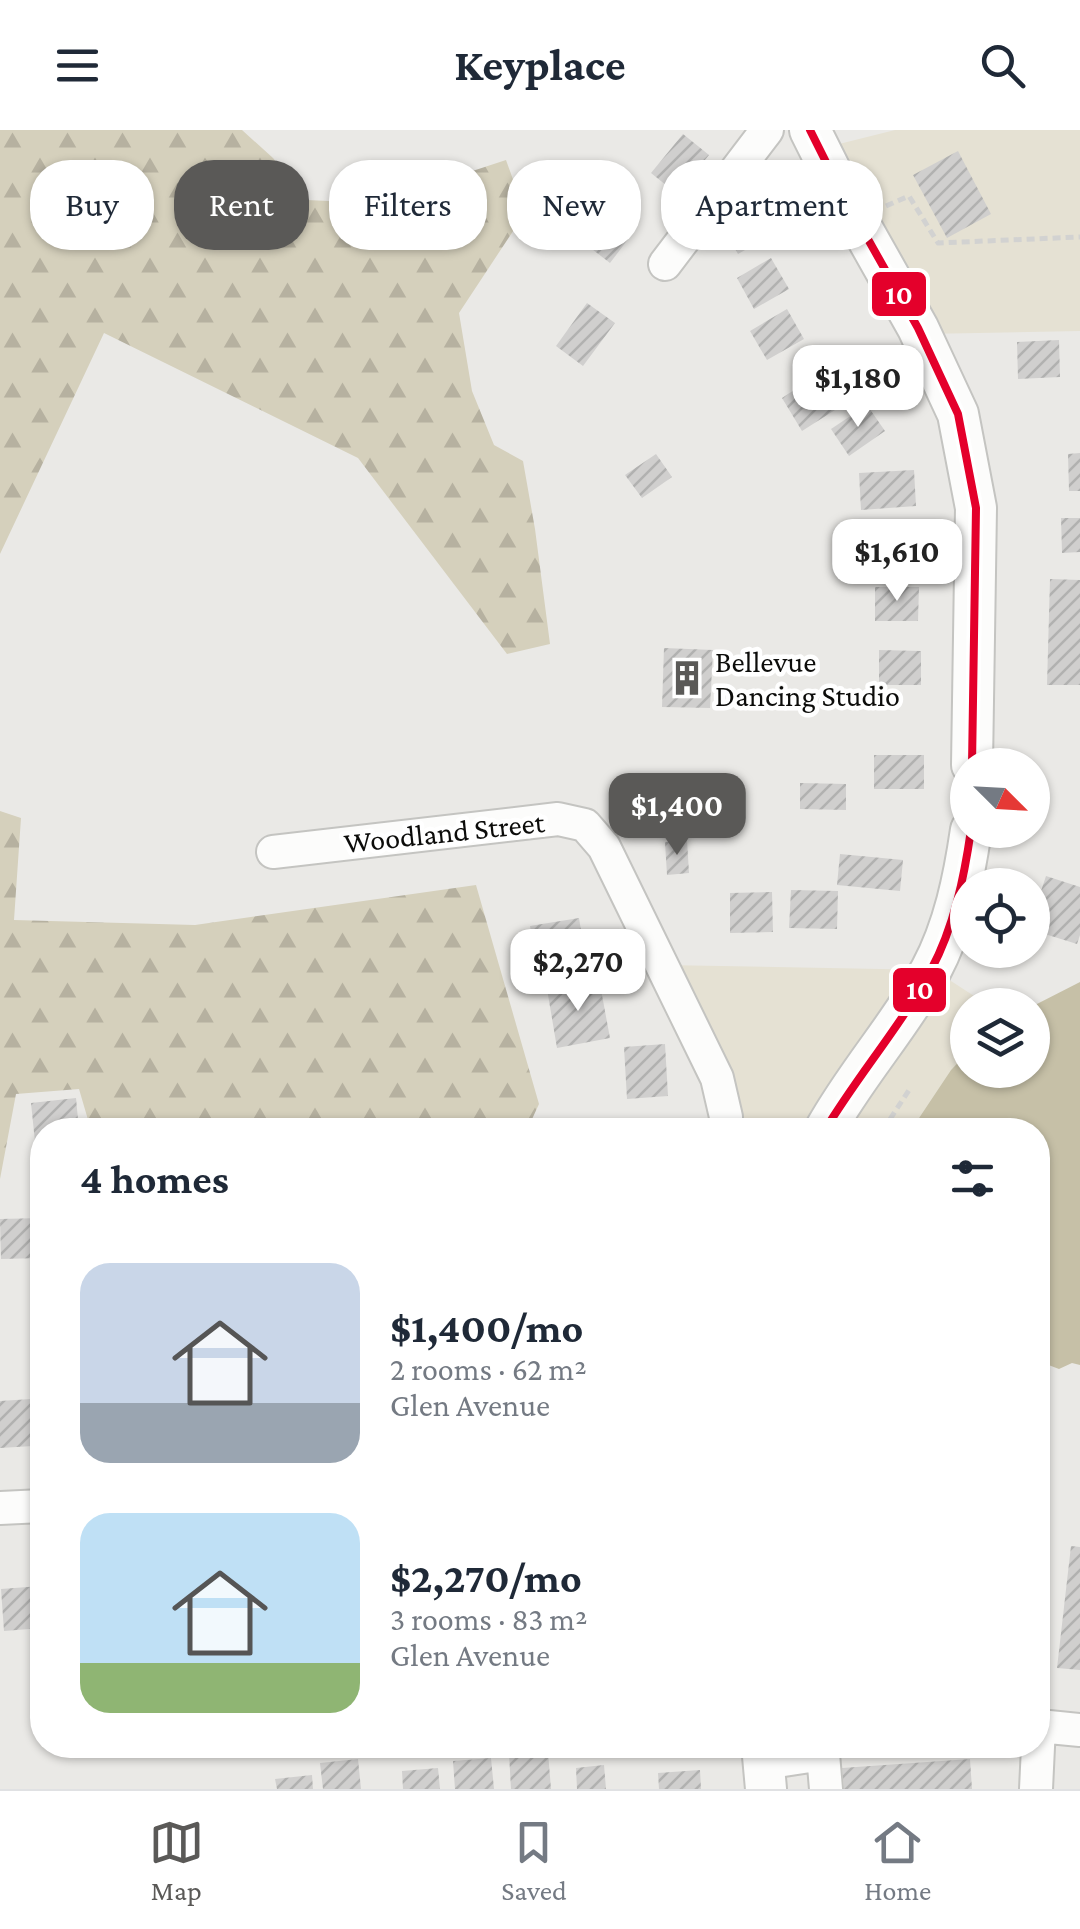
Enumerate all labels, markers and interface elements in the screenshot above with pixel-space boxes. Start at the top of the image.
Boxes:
icon: menu [50,38,105,93]
icon: search [975,38,1030,93]
text: Keyplace [454,40,626,90]
chip: Buy [30,160,154,250]
chip: Rent [174,160,309,250]
chip: Filters [329,160,487,250]
chip: New [507,160,641,250]
chip: Apartment [661,160,883,250]
line badge: 10 [870,270,928,318]
text: 10 [885,279,913,310]
pin: $1,180 [777,345,939,430]
text: $1,180 [815,359,901,395]
pin: $1,610 [816,519,978,604]
text: $1,610 [854,533,940,569]
place label: Bellevue Dancing Studio [715,645,900,713]
building icon: Bellevue Dancing Studio [668,659,706,697]
north arrow [950,748,1050,848]
map controls [950,748,1050,1088]
pin: $1,400 [596,773,758,858]
text: $1,400 [631,787,723,823]
street label: Woodland Street [342,805,547,859]
button: locate [950,868,1050,968]
pin: $2,270 [497,929,659,1014]
text: $2,270 [532,943,624,979]
line badge: 10 [891,966,948,1014]
text: 10 [906,974,934,1005]
button: layers [950,988,1050,1088]
icon: filters [945,1151,1000,1206]
text: 4 homes [80,1155,229,1202]
icon: home [160,1303,280,1423]
text: $1,400/mo [390,1304,583,1351]
text: 2 rooms · 62 m² [390,1351,587,1387]
text: Glen Avenue [390,1387,550,1423]
icon: home [160,1553,280,1673]
text: $2,270/mo [390,1554,582,1601]
text: 3 rooms · 83 m² [390,1601,588,1637]
text: Glen Avenue [390,1637,550,1673]
tab: Map [149,1815,204,1906]
tab: Saved [501,1815,567,1906]
tab: Home [864,1815,931,1906]

